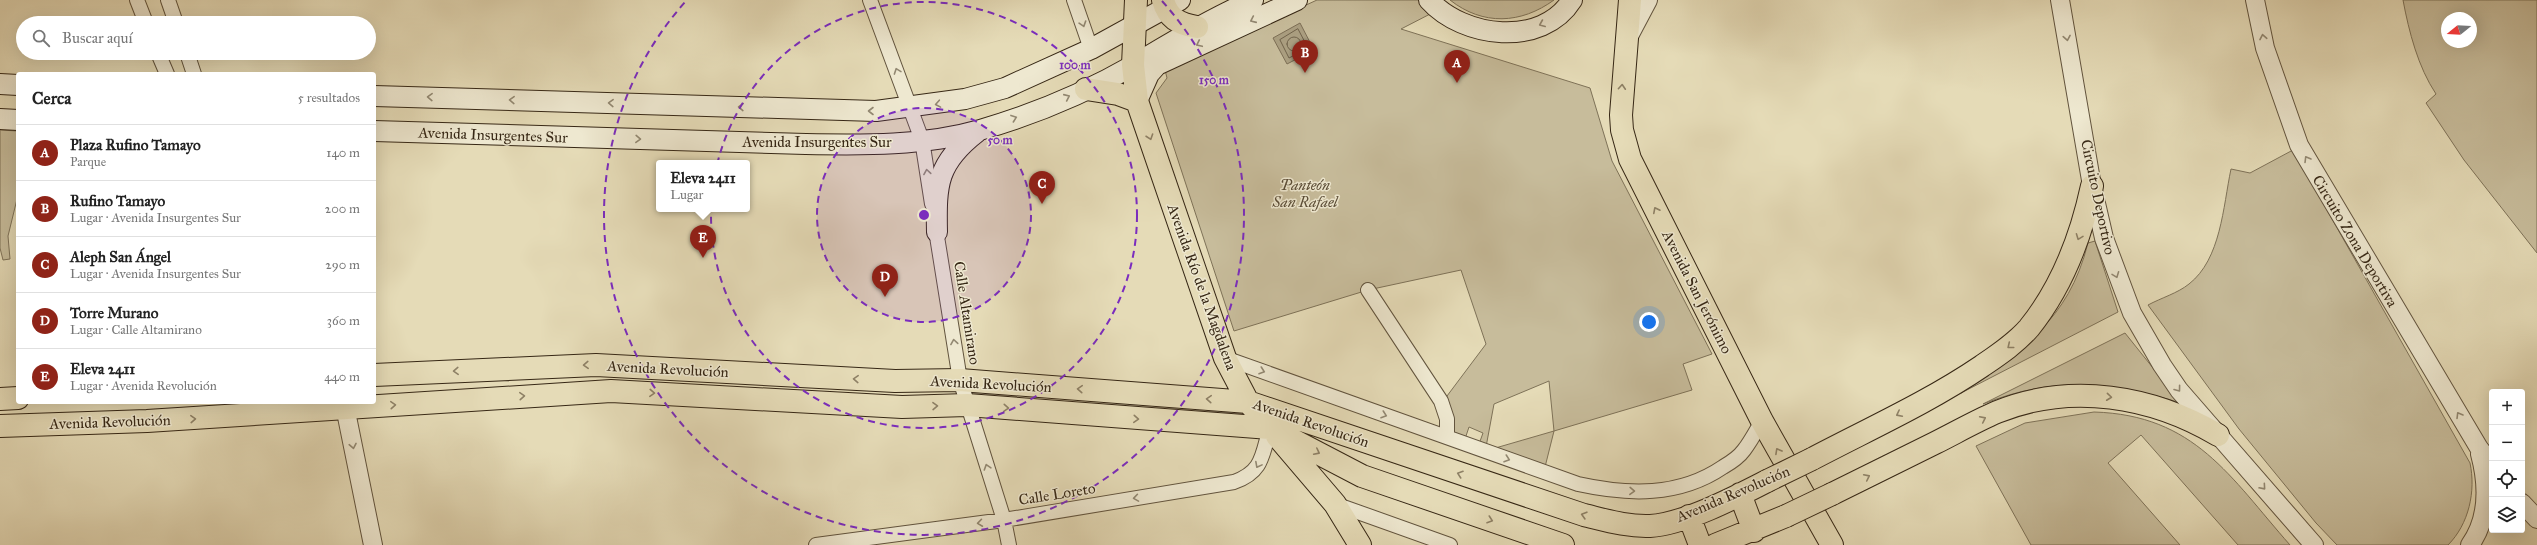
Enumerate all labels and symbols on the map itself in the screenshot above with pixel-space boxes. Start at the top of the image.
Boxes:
north arrow [2441,12,2477,48]
one-way arrow [1249,15,1257,23]
one-way arrow [1539,19,1547,27]
one-way arrow [1078,21,1087,28]
one-way arrow [2259,34,2267,40]
one-way arrow [2063,35,2071,41]
one-way arrow [1195,40,1202,48]
pin: B [1292,40,1318,73]
pin: A [1444,50,1470,83]
text: 100 m [1059,58,1092,72]
one-way arrow [893,67,901,74]
text: 150 m [1199,73,1230,87]
one-way arrow [1617,84,1626,90]
one-way arrow [427,93,433,101]
one-way arrow [1062,94,1070,102]
one-way arrow [509,96,515,104]
one-way arrow [608,99,614,107]
one-way arrow [935,99,941,107]
one-way arrow [738,103,744,111]
one-way arrow [868,107,874,115]
one-way arrow [1010,114,1017,122]
street label: Avenida Insurgentes Sur [417,123,568,147]
street label: Avenida Insurgentes Sur [741,133,892,151]
text: 50 m [987,133,1014,147]
one-way arrow [1145,134,1153,141]
one-way arrow [635,135,641,143]
street label: Circuito Deportivo [2077,138,2119,257]
one-way arrow [2304,156,2311,163]
one-way arrow [923,169,932,175]
pin: C [1029,171,1055,204]
street label: Circuito Zona Deportiva [2308,172,2402,311]
park label: Panteón San Rafael [1271,176,1340,211]
street label: Avenida Río de la Magdalena [1163,201,1241,373]
one-way arrow [1653,206,1661,214]
centre of rings [917,208,931,222]
pin: E [690,225,716,258]
street label: Avenida San Jerónimo [1657,226,1736,357]
one-way arrow [2075,234,2083,241]
street label: Calle Altamirano [950,260,984,366]
pin: D [872,264,898,297]
one-way arrow [2112,271,2120,278]
your location [1639,312,1659,332]
one-way arrow [950,339,959,345]
one-way arrow [2007,341,2014,348]
street label: Avenida Revolución [606,357,729,381]
one-way arrow [583,361,589,369]
one-way arrow [453,367,459,376]
one-way arrow [1258,367,1265,375]
street label: Avenida Revolución [929,372,1052,396]
one-way arrow [853,375,859,384]
one-way arrow [2174,384,2181,391]
one-way arrow [1077,385,1083,394]
one-way arrow [649,388,655,397]
one-way arrow [519,392,525,401]
one-way arrow [2106,393,2112,402]
one-way arrow [1206,394,1212,403]
street label: Avenida Revolución [1250,394,1371,451]
one-way arrow [390,401,396,410]
one-way arrow [932,402,938,410]
one-way arrow [1003,404,1009,413]
one-way arrow [1896,409,1904,417]
one-way arrow [1381,410,1388,418]
street label: Avenida Revolución [48,411,171,433]
one-way arrow [2456,412,2464,419]
one-way arrow [190,414,196,423]
one-way arrow [1133,414,1139,423]
one-way arrow [1979,416,1986,424]
one-way arrow [348,443,357,450]
one-way arrow [1313,447,1320,455]
one-way arrow [1775,447,1782,455]
one-way arrow [1503,454,1510,462]
one-way arrow [1255,461,1263,468]
street label: Avenida Revolución [1673,462,1792,526]
one-way arrow [983,464,992,471]
one-way arrow [1457,470,1464,478]
one-way arrow [1862,474,1870,482]
street label: Calle Loreto [1017,479,1097,509]
one-way arrow [2259,482,2266,490]
one-way arrow [1629,487,1635,496]
one-way arrow [1133,493,1139,502]
one-way arrow [1580,511,1587,520]
one-way arrow [1486,515,1493,524]
one-way arrow [977,518,983,527]

